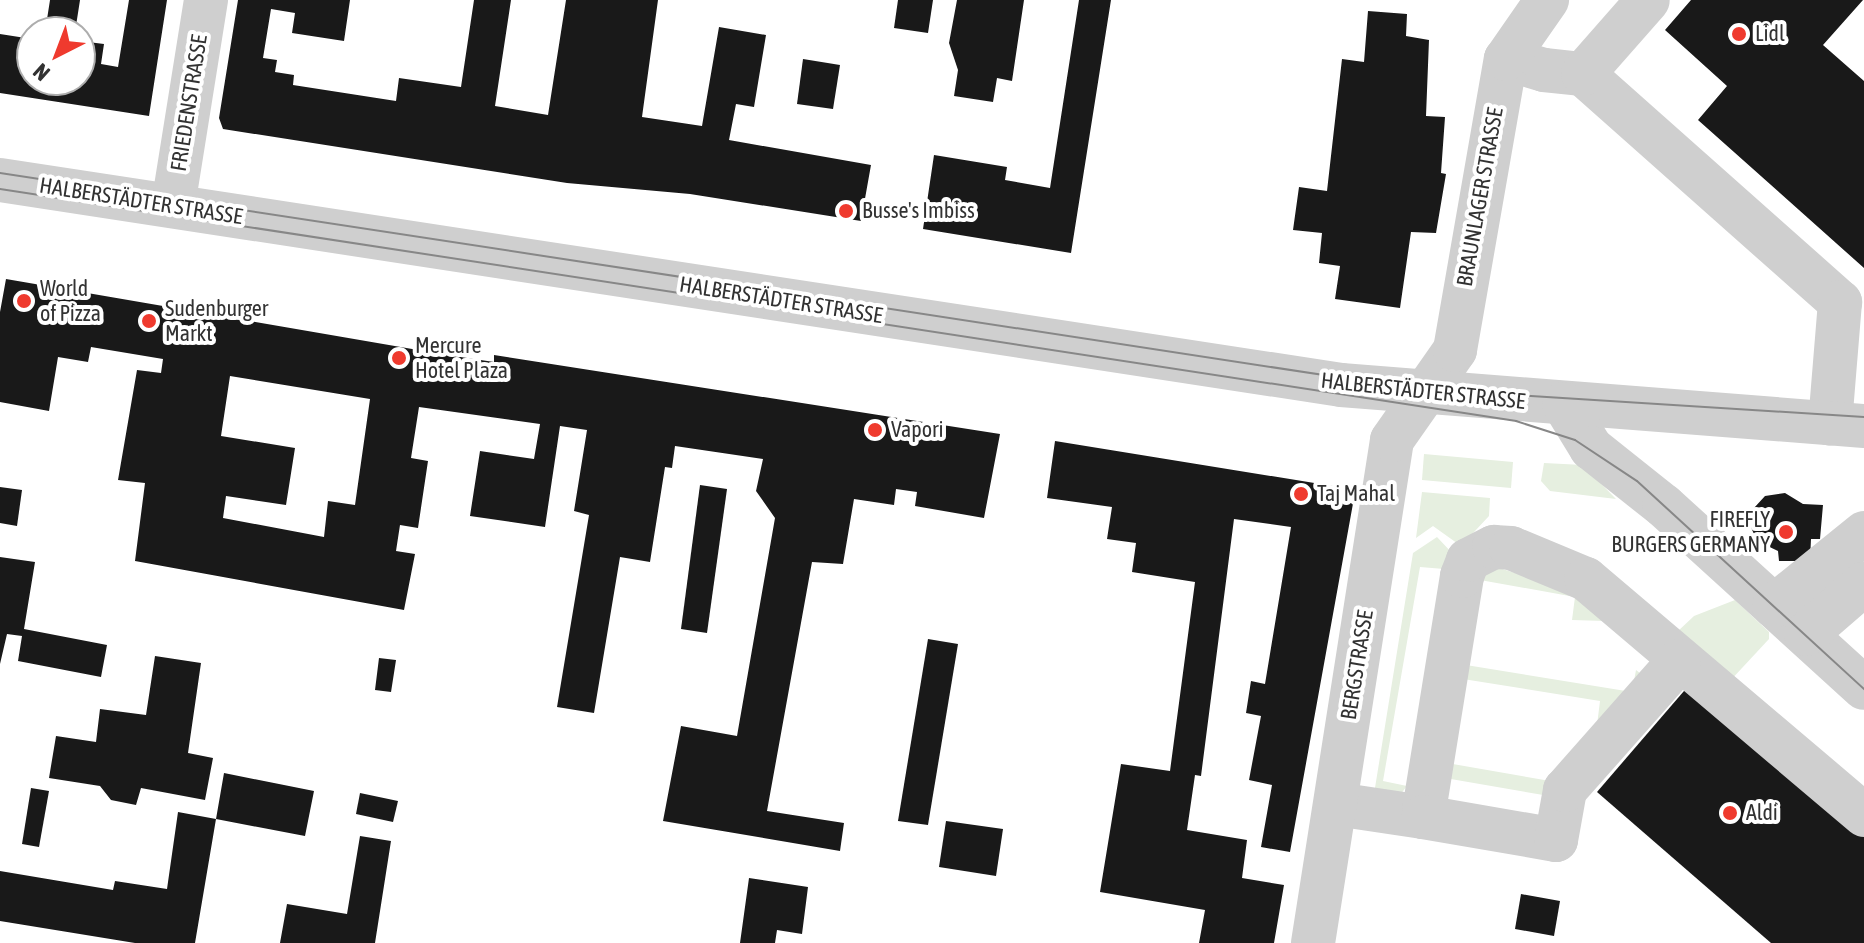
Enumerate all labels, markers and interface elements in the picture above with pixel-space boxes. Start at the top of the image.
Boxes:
north arrow [16,16,96,96]
place label: Lidl [1755,21,1785,47]
marker: Lidl [1730,25,1748,43]
street label: FRIEDENSTRASSE [165,33,213,173]
text: N [28,58,55,86]
street label: BRAUNLAGER STRASSE [1451,106,1509,288]
street label: HALBERSTÄDTER STRASSE [38,172,244,230]
place label: Busse's Imbiss [862,198,975,224]
marker: Busse's Imbiss [837,202,855,220]
street label: HALBERSTÄDTER STRASSE [678,271,884,329]
place label: World of Pizza [40,275,101,326]
marker: World of Pizza [15,292,33,310]
place label: Sudenburger Markt [165,295,268,346]
marker: Sudenburger Markt [140,312,158,330]
place label: Mercure Hotel Plaza [415,332,508,384]
marker: Mercure Hotel Plaza [390,349,408,367]
street label: HALBERSTÄDTER STRASSE [1320,367,1526,415]
place label: Vapori [891,417,944,443]
marker: Vapori [866,421,884,439]
place label: Taj Mahal [1317,481,1395,507]
marker: Taj Mahal [1292,485,1310,503]
place label: FIREFLY BURGERS GERMANY [1611,506,1770,558]
marker: FIREFLY BURGERS GERMANY [1777,523,1795,541]
street label: BERGSTRASSE [1335,608,1379,722]
place label: Aldi [1746,800,1778,826]
marker: Aldi [1721,804,1739,822]

